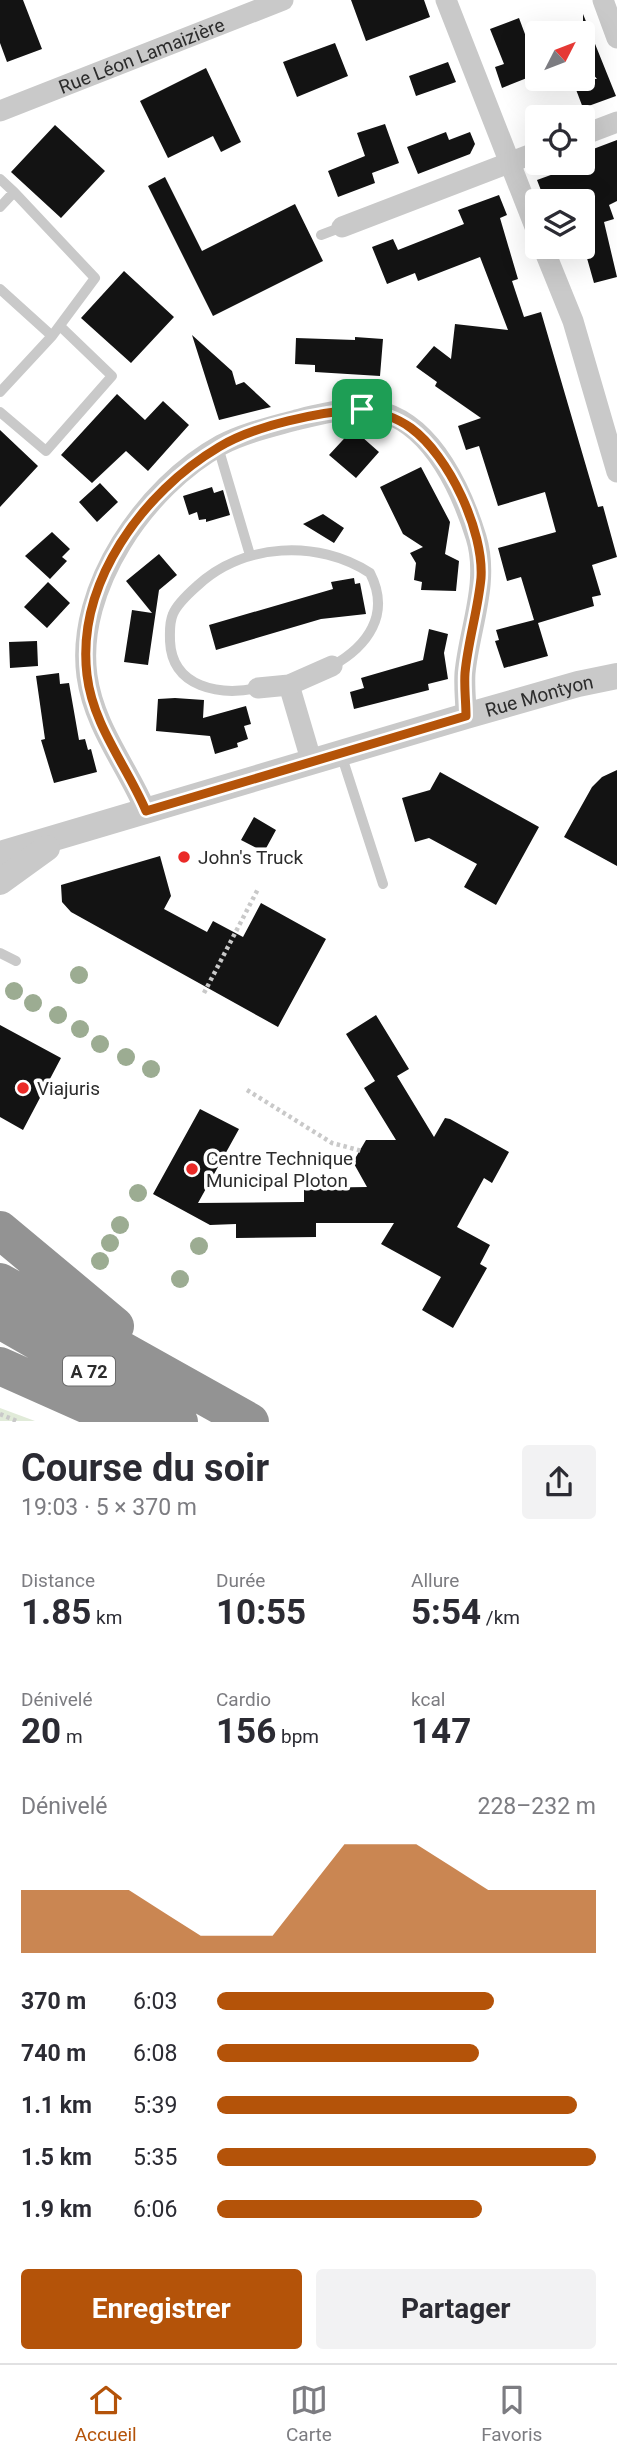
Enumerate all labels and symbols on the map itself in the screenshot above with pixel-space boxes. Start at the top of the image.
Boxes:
street label: Rue Léon Lamaizière [55,13,228,98]
north arrow [525,21,595,91]
pin [332,379,392,439]
street label: Rue Montyon [482,670,595,721]
place label: John's Truck [198,846,304,869]
marker: John's Truck [176,849,192,865]
place label: Viajuris [37,1077,100,1100]
marker: Viajuris [15,1080,31,1096]
place label: Centre Technique Municipal Ploton [206,1147,353,1192]
marker: Centre Technique Municipal Ploton [184,1161,200,1177]
road number: A 72 [63,1356,115,1386]

